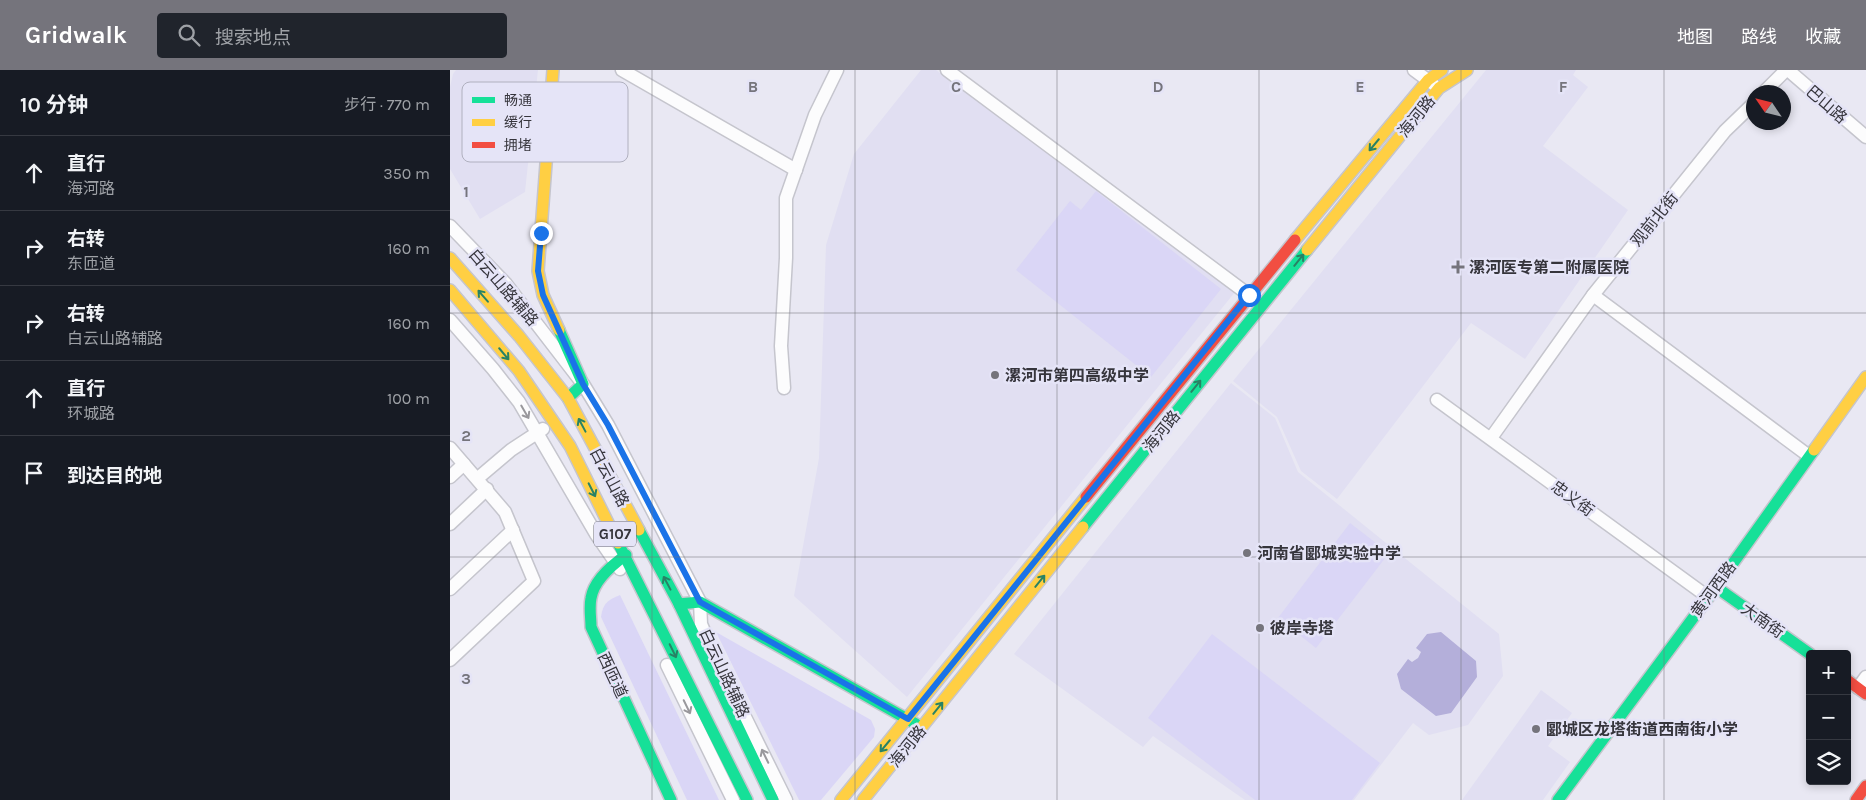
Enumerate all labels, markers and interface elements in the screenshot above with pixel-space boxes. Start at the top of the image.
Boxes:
search box [157,13,507,58]
text: Gridwalk [25,21,127,49]
icon: search [175,21,203,49]
text: 地图 [1677,26,1713,48]
text: 路线 [1741,26,1777,48]
text: 收藏 [1805,26,1841,48]
text: 搜索地点 [215,27,291,49]
text: B [748,77,758,96]
text: C [951,77,961,96]
text: D [1153,77,1164,96]
text: E [1355,77,1365,96]
text: F [1559,77,1568,96]
street label: 巴山路 [1802,81,1851,127]
legend [462,82,628,162]
north arrow [1746,85,1791,130]
text: 畅通 [504,92,532,109]
street label: 海河路 [1394,92,1439,141]
text: 10 分钟 [20,93,88,117]
text: 步行 · 770 m [344,95,430,114]
text: 缓行 [504,114,532,131]
text: 拥堵 [504,137,532,154]
one-way arrow [1369,138,1380,151]
text: 直行 [67,153,105,175]
icon: ahead [20,159,48,187]
text: 350 m [383,164,430,183]
text: 海河路 [67,179,115,198]
text: 1 [463,182,469,201]
street label: 观前北街 [1627,188,1682,250]
route end [530,222,553,245]
text: 右转 [67,228,105,250]
icon: right [20,234,48,262]
text: 160 m [387,239,430,258]
street label: 白云山路辅路 [465,245,542,330]
text: 东匝道 [67,254,115,273]
one-way arrow [1293,254,1304,267]
place label: 漯河医专第二附属医院 [1469,258,1629,277]
marker: 漯河医专第二附属医院 [1451,260,1465,274]
route start [1238,284,1261,307]
one-way arrow [478,290,489,303]
text: 右转 [67,303,105,325]
icon: right [20,309,48,337]
text: 160 m [387,314,430,333]
text: 白云山路辅路 [67,329,163,348]
one-way arrow [499,347,510,360]
place label: 漯河市第四高级中学 [1005,366,1149,385]
marker: 漯河市第四高级中学 [989,369,1001,381]
text: 直行 [67,378,105,400]
one-way arrow [1191,380,1202,393]
icon: ahead [20,384,48,412]
text: 100 m [387,389,430,408]
text: 环城路 [67,404,115,423]
one-way arrow [520,404,530,419]
street label: 海河路 [1139,407,1184,456]
one-way arrow [577,417,587,432]
text: 2 [461,426,471,445]
street label: 白云山路 [586,445,633,510]
icon: arrive [20,459,48,487]
text: 到达目的地 [67,465,162,487]
street label: 忠义街 [1548,477,1598,520]
one-way arrow [588,482,598,497]
road number: G107 [594,522,636,546]
place label: 河南省郾城实验中学 [1257,544,1401,563]
marker: 河南省郾城实验中学 [1241,547,1253,559]
street label: 黄河西路 [1687,558,1740,621]
one-way arrow [1034,575,1045,588]
one-way arrow [662,576,672,591]
street label: 大南街 [1738,599,1788,642]
place label: 彼岸寺塔 [1270,619,1334,638]
marker: 彼岸寺塔 [1254,622,1266,634]
street label: 白云山路辅路 [696,626,753,721]
one-way arrow [669,643,678,658]
street label: 西匝道 [594,649,631,701]
map controls [1806,650,1851,785]
button: + [1806,650,1851,695]
text: 3 [461,669,471,688]
button: − [1806,695,1851,740]
one-way arrow [683,699,693,714]
one-way arrow [933,702,944,715]
place label: 郾城区龙塔街道西南街小学 [1546,720,1738,739]
street label: 海河路 [885,722,930,771]
marker: 郾城区龙塔街道西南街小学 [1530,723,1542,735]
one-way arrow [880,739,891,752]
button: layers [1806,740,1851,785]
one-way arrow [760,749,769,764]

